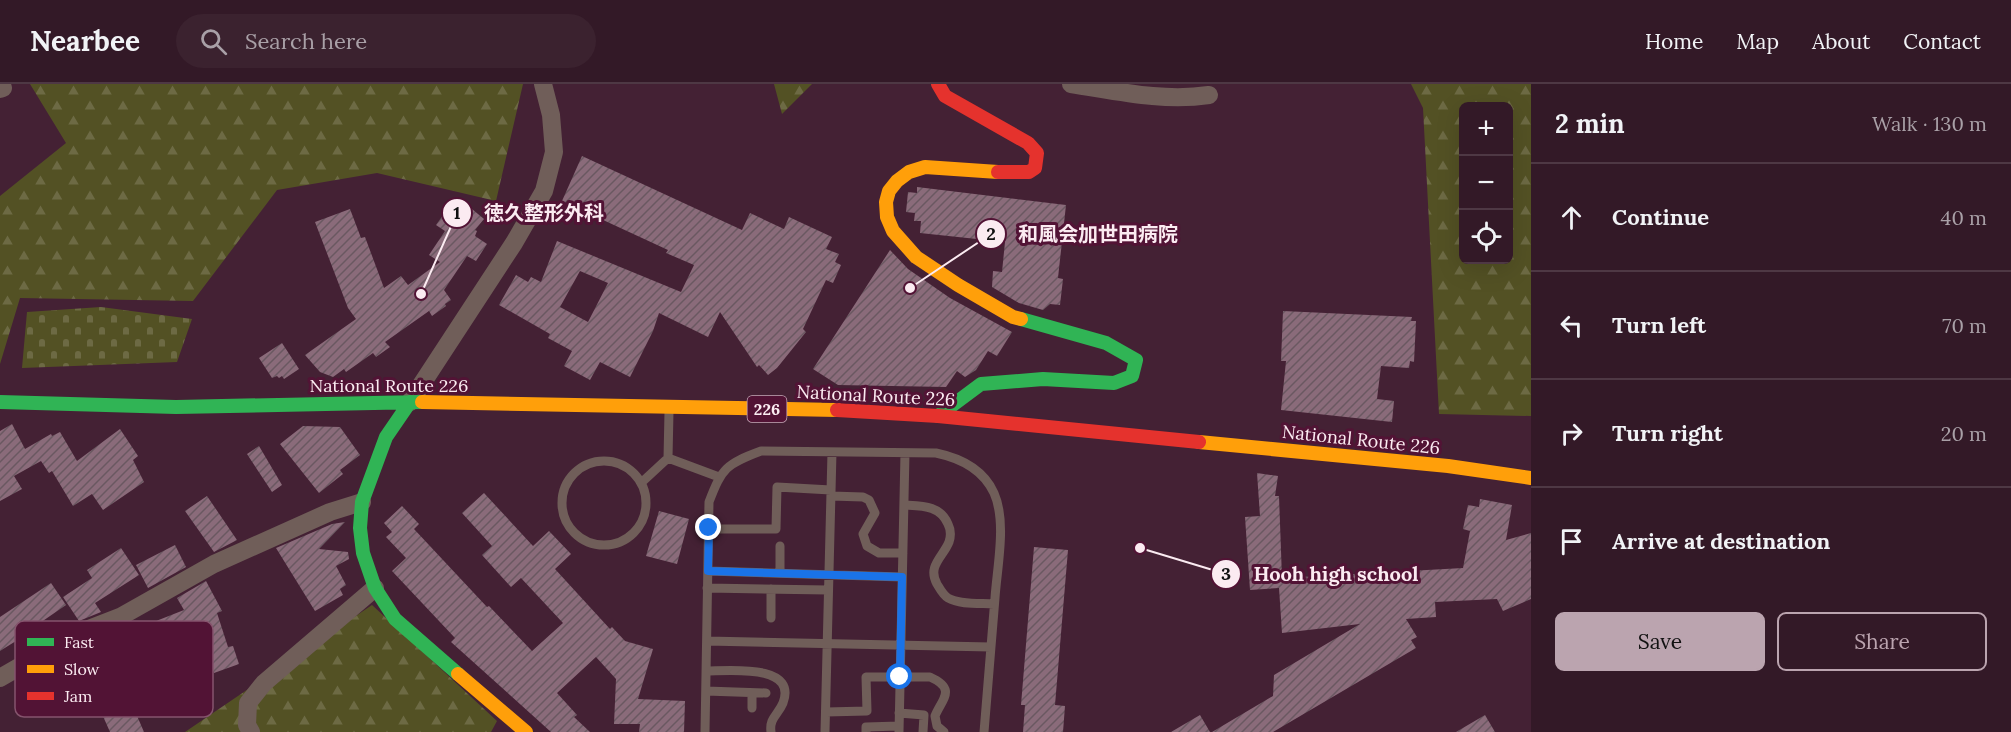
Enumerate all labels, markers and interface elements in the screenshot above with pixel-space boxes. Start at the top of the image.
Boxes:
search box [176,14,596,68]
text: Nearbee [30,23,140,59]
icon: search [197,25,230,58]
text: Search here [245,27,367,55]
text: Home [1645,28,1703,55]
text: Map [1736,28,1779,55]
text: About [1812,28,1870,55]
text: Contact [1903,28,1981,55]
map controls [1459,102,1513,264]
button: + [1459,102,1513,156]
text: 2 min [1555,107,1625,140]
text: Walk · 130 m [1872,111,1987,136]
button: − [1459,156,1513,210]
callout: 徳久整形外科 [442,194,616,232]
text: 徳久整形外科 [484,200,604,225]
text: 1 [453,201,461,224]
icon: ahead [1555,201,1588,234]
text: Continue [1612,203,1709,231]
text: 40 m [1941,205,1987,230]
button: locate [1459,210,1513,264]
callout: 和風会加世田病院 [976,215,1190,253]
text: 和風会加世田病院 [1018,221,1178,246]
text: 2 [986,222,996,245]
icon: left [1555,309,1588,342]
text: Turn left [1612,311,1706,339]
text: 70 m [1942,313,1987,338]
street label: National Route 226 [310,374,468,397]
street label: National Route 226 [796,380,956,411]
road number: 226 [748,396,786,422]
icon: right [1555,417,1588,450]
text: Turn right [1612,419,1723,447]
street label: National Route 226 [1281,420,1441,459]
text: 20 m [1941,421,1987,446]
route end [695,514,721,540]
icon: arrive [1555,525,1588,558]
text: Arrive at destination [1612,527,1830,555]
callout: Hooh high school [1211,555,1430,593]
text: Hooh high school [1254,561,1418,586]
text: 3 [1221,562,1231,585]
button: Save [1555,612,1765,671]
button: Share [1777,612,1987,671]
legend [15,621,213,717]
text: Fast [64,632,95,652]
text: Slow [64,659,100,679]
route start [886,663,912,689]
text: Jam [63,686,92,706]

